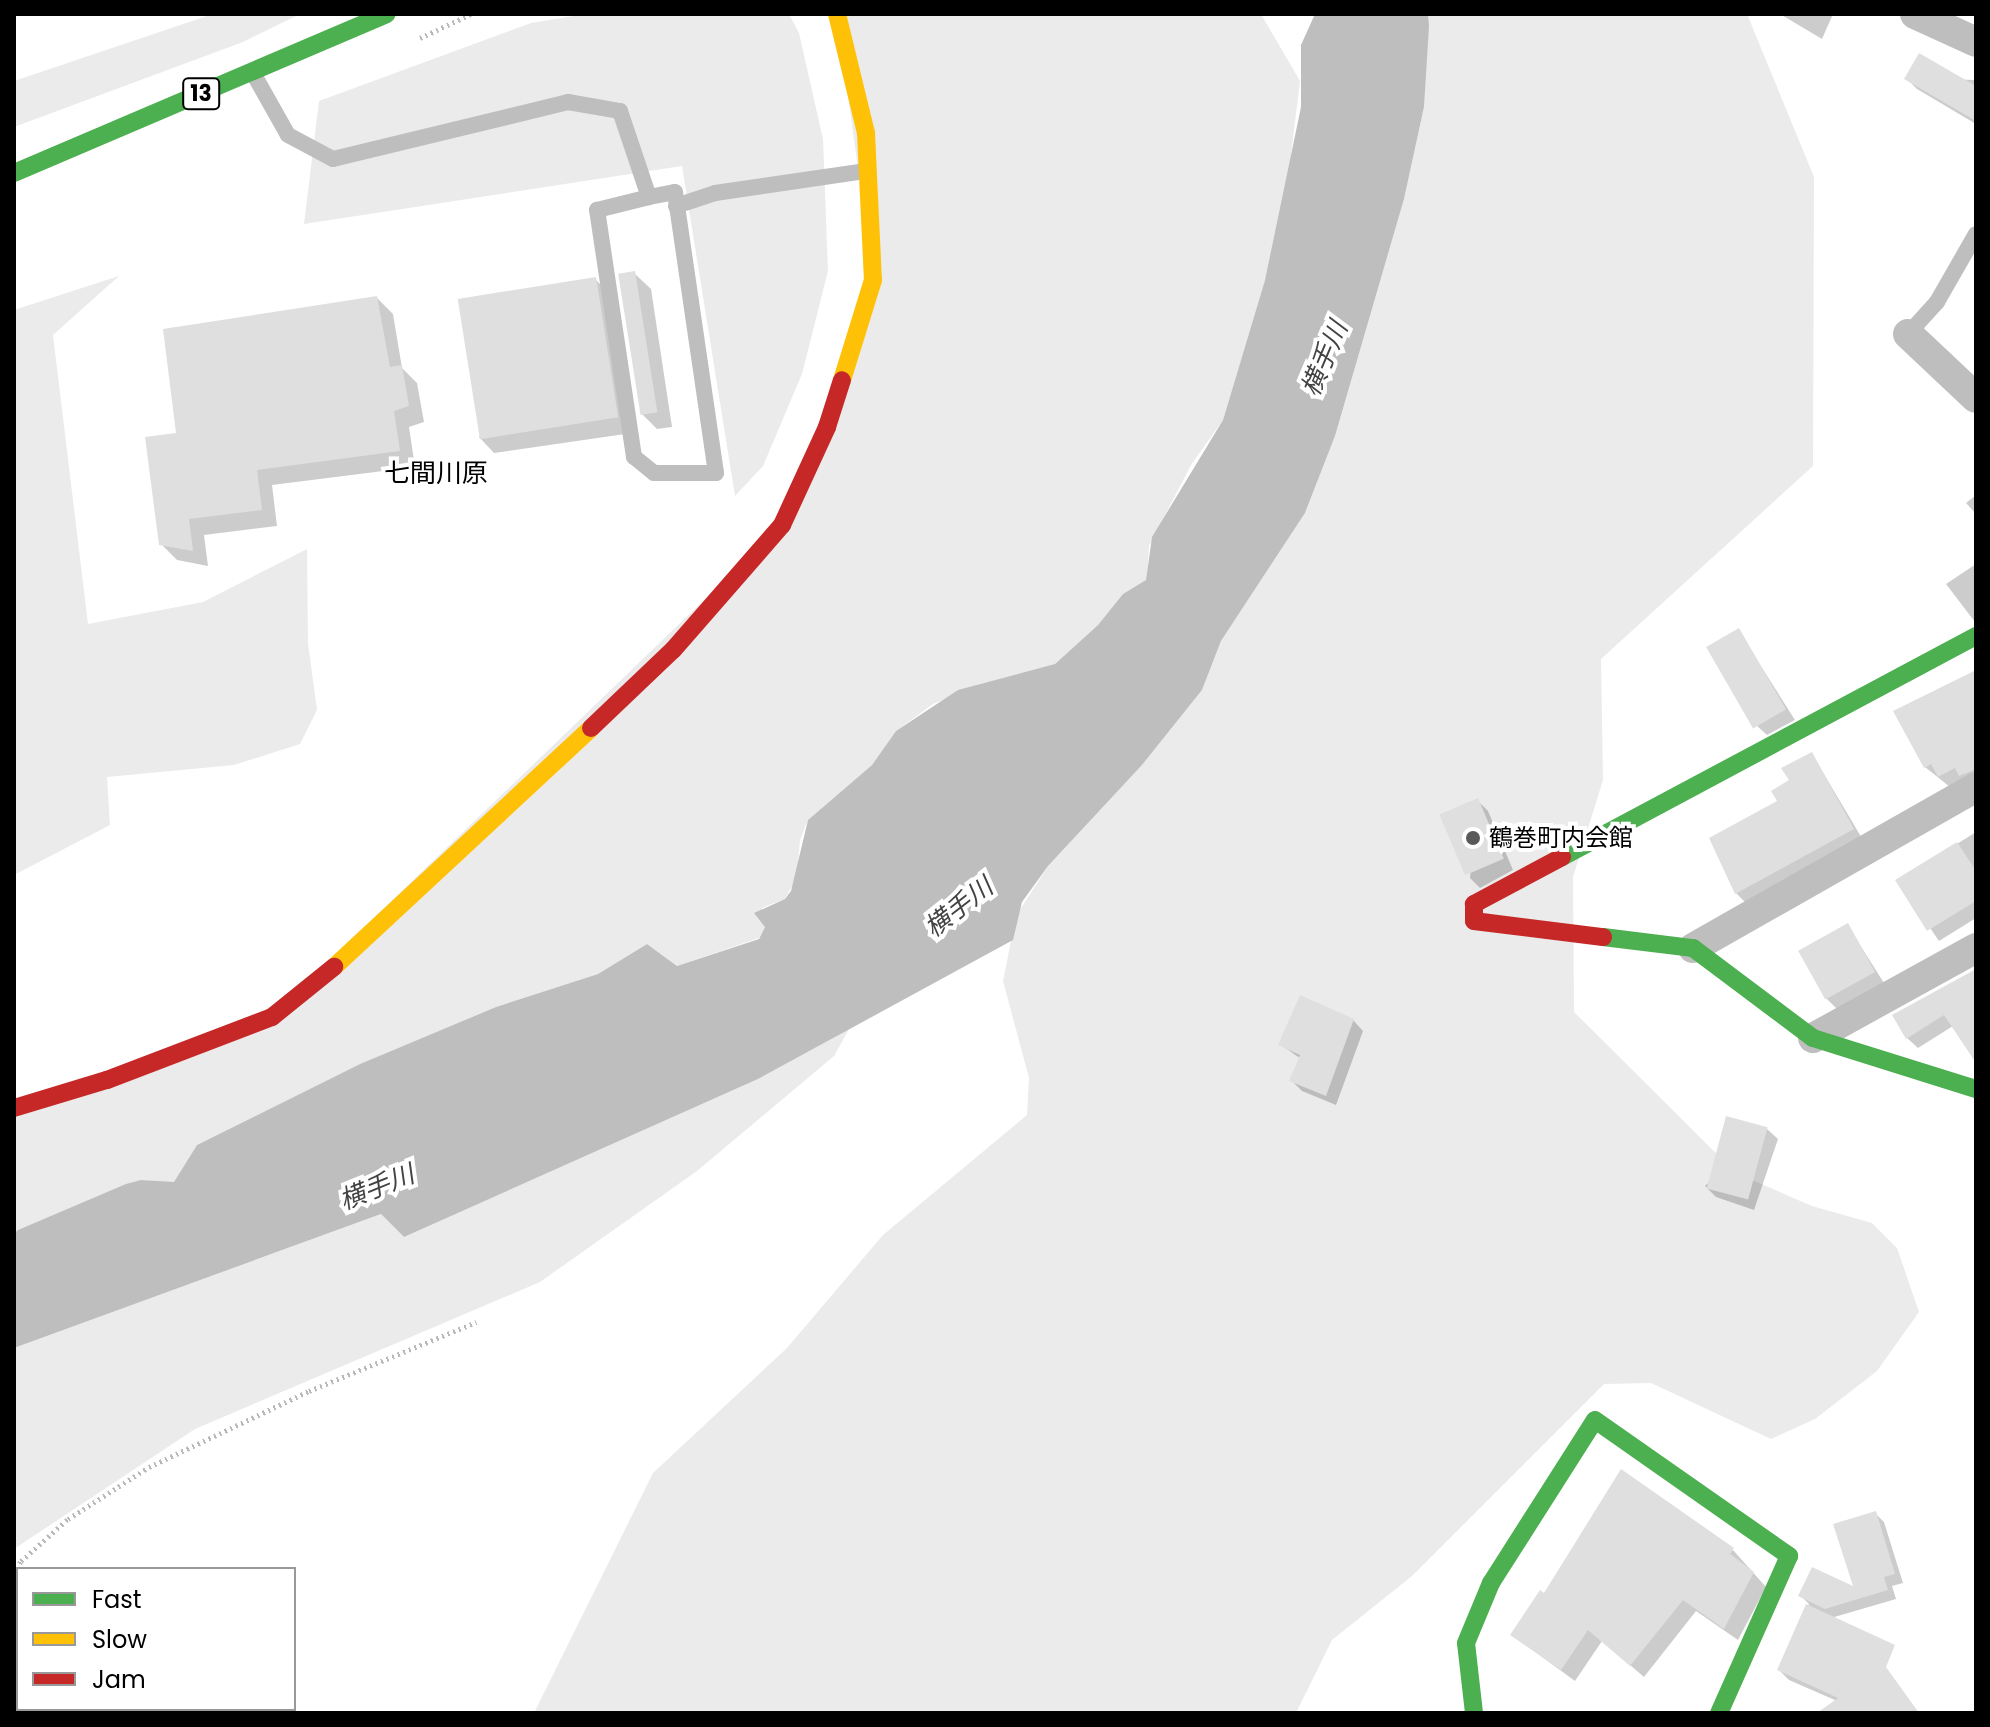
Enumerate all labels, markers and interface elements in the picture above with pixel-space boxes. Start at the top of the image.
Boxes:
road number: 13 [181,76,221,112]
water label: 横手川 [1295,317,1355,401]
district label: 七間川原 [384,458,488,490]
place label: 鶴巻町内会館 [1489,824,1633,852]
marker: 鶴巻町内会館 [1464,829,1482,847]
water label: 横手川 [919,872,999,944]
water label: 横手川 [335,1159,419,1217]
legend [16,1567,296,1711]
text: Fast [92,1583,142,1616]
text: Slow [92,1623,147,1656]
text: Jam [92,1663,146,1696]

